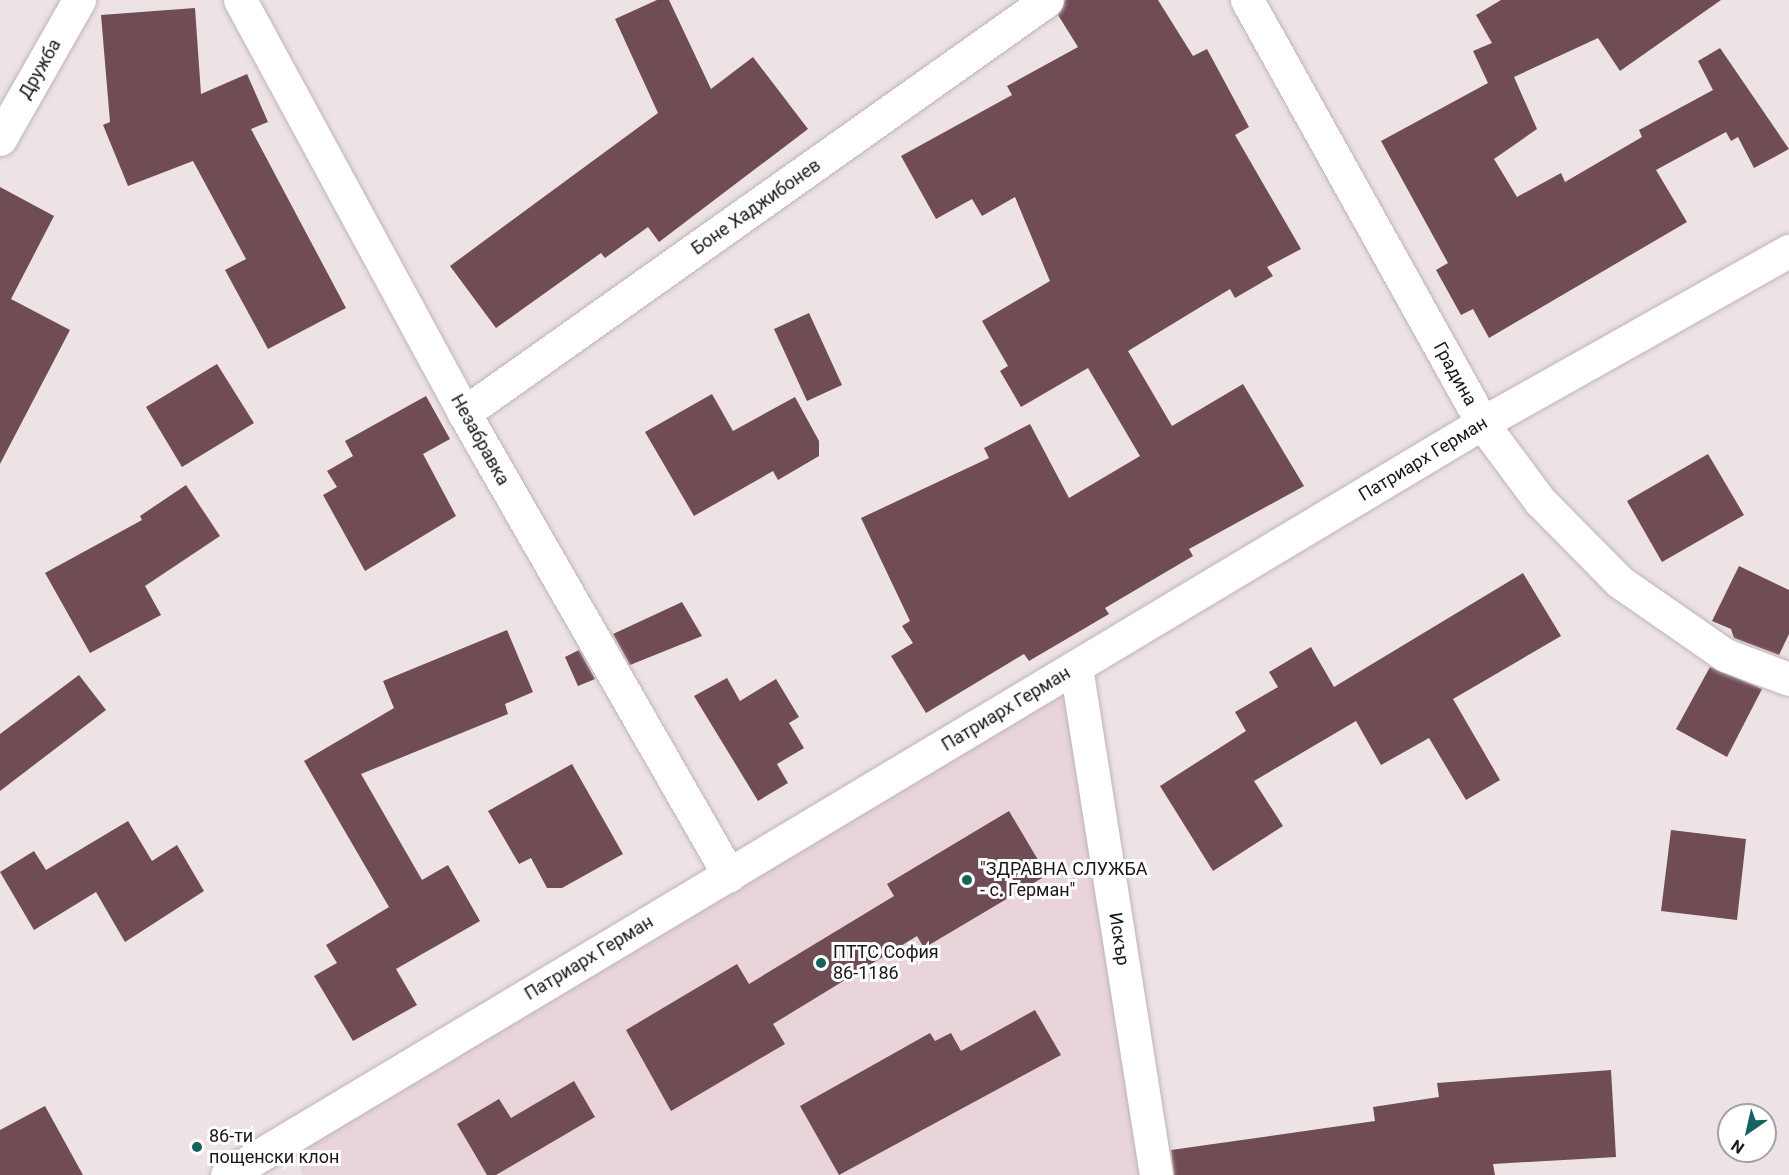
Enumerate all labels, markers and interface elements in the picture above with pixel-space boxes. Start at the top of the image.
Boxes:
street label: Дружба [14,35,66,103]
street label: Боне Хаджибонев [687,154,825,260]
street label: Градина [1429,338,1481,410]
street label: Незабравка [446,391,514,489]
street label: Патриарх Герман [1355,412,1491,506]
street label: Патриарх Герман [938,662,1074,756]
place label: "ЗДРАВНА СЛУЖБА - с. Герман" [980,859,1148,902]
marker: "ЗДРАВНА СЛУЖБА - с. Герман" [958,871,976,889]
street label: Патриарх Герман [521,911,657,1005]
street label: Искър [1104,911,1134,967]
place label: ПТТС София 86-1186 [833,942,939,984]
marker: ПТТС София 86-1186 [814,956,828,970]
north arrow [1717,1103,1777,1163]
place label: 86-ти пощенски клон [209,1126,339,1168]
text: N [1728,1136,1748,1158]
marker: 86-ти пощенски клон [190,1140,204,1154]

